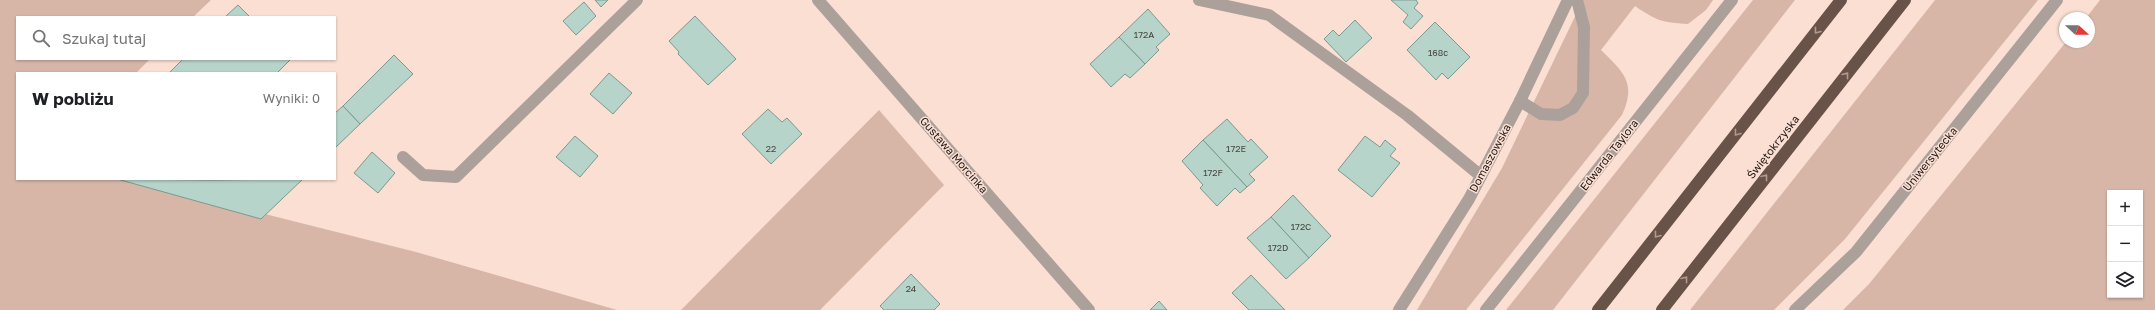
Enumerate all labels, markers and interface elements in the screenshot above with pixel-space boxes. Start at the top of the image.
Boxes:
north arrow [2059,12,2095,48]
search box [16,16,336,60]
one-way arrow [1815,26,1822,33]
icon: search [30,27,52,49]
text: Szukaj tutaj [62,29,146,47]
house number: 172A [1134,29,1154,40]
house number: 168c [1428,47,1448,58]
one-way arrow [1841,72,1848,79]
text: W pobliżu [32,88,114,109]
text: Wyniki: 0 [263,90,320,106]
street label: Świętokrzyska [1744,112,1801,181]
street label: Gustawa Morcinka [918,114,991,195]
street label: Edwarda Taylora [1577,117,1640,193]
street label: Domaszowska [1466,121,1513,194]
street label: Uniwersytecka [1900,124,1959,193]
one-way arrow [1734,128,1741,135]
house number: 22 [766,143,776,154]
house number: 172E [1226,143,1246,154]
house number: 172F [1203,167,1223,178]
one-way arrow [1761,174,1768,181]
map controls [2107,190,2143,298]
button: + [2107,190,2143,226]
house number: 172C [1291,221,1311,232]
button: − [2107,226,2143,262]
one-way arrow [1654,231,1661,238]
house number: 172D [1268,242,1288,253]
button: layers [2107,262,2143,298]
one-way arrow [1681,277,1688,284]
house number: 24 [906,283,917,294]

